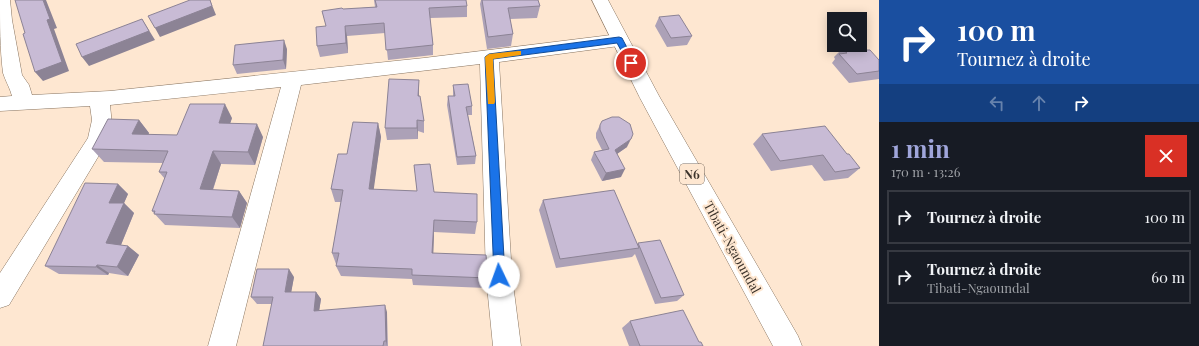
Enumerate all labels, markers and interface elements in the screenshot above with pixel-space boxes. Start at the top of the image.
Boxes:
text: 100 m [957,11,1036,48]
map controls [827,12,867,52]
button: search [827,12,867,52]
icon: right [891,16,943,68]
pin [614,46,648,80]
text: Tournez à droite [957,47,1091,71]
icon: arrive [620,52,642,74]
icon: left [986,92,1008,114]
icon: ahead [1028,92,1050,114]
icon: right [1070,92,1092,114]
text: 1 min [891,132,950,164]
button: close [1145,135,1187,177]
text: 170 m · 13:26 [891,163,960,180]
road number: N6 [680,164,704,184]
street label: Tibati-Ngaoundal [701,198,765,296]
icon: right [893,206,915,228]
text: Tournez à droite [927,207,1041,227]
text: 100 m [1144,207,1185,227]
position arrow [478,255,520,297]
text: Tournez à droite [927,259,1041,279]
icon: right [893,266,915,288]
text: 60 m [1151,267,1185,287]
text: Tibati-Ngaoundal [927,279,1030,296]

